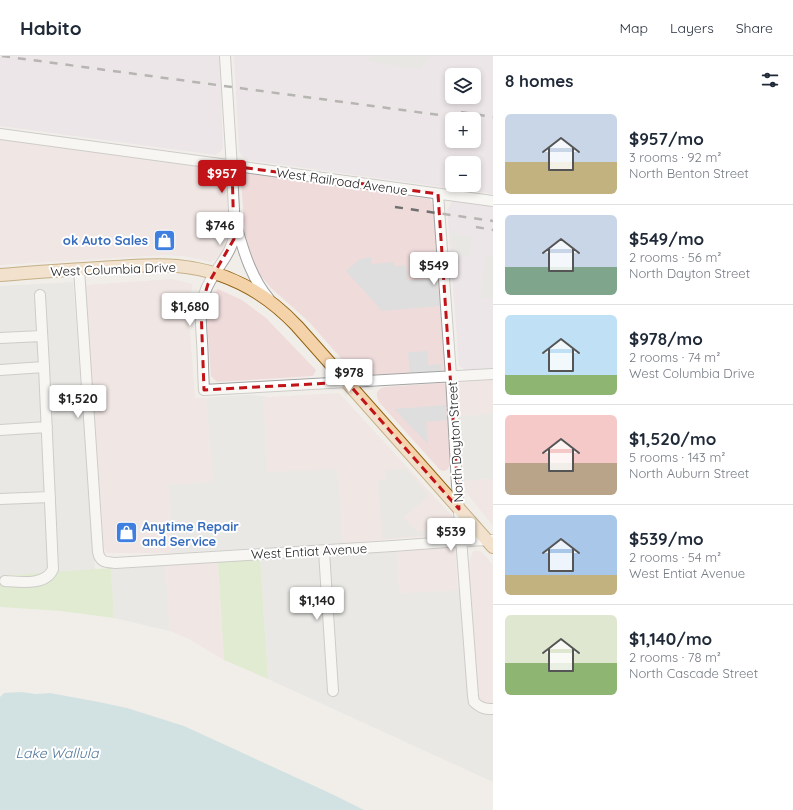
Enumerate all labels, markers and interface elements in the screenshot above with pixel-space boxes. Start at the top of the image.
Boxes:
text: Habito [20,16,82,40]
text: Map [619,19,648,37]
text: Layers [670,19,714,37]
text: Share [736,19,773,37]
map controls [445,68,481,192]
button: layers [445,68,481,104]
icon: filters [759,69,781,91]
text: 8 homes [505,70,574,91]
button: + [445,112,481,148]
text: $957/mo [629,128,704,149]
icon: home [537,130,585,178]
text: 3 rooms · 92 m² [629,149,721,165]
button: − [445,156,481,192]
pin: $957 [198,160,246,194]
street label: West Railroad Avenue [275,164,409,198]
text: $957 [207,165,237,181]
text: North Benton Street [629,165,749,181]
pin: $746 [196,212,244,246]
text: $746 [205,217,235,233]
shop icon: ok Auto Sales [151,227,177,253]
text: $549/mo [629,228,704,249]
icon: home [537,231,585,279]
place label: ok Auto Sales [63,232,148,248]
text: 2 rooms · 56 m² [629,249,721,265]
pin: $549 [410,252,458,286]
text: $549 [419,257,449,273]
street label: West Columbia Drive [50,259,176,279]
text: North Dayton Street [629,265,750,281]
pin: $1,680 [157,293,223,327]
text: $1,680 [171,298,209,314]
text: $978/mo [629,328,703,349]
icon: home [537,331,585,379]
text: 2 rooms · 74 m² [629,349,720,365]
pin: $978 [325,359,373,393]
text: $978 [334,364,364,380]
text: West Columbia Drive [629,365,755,381]
street label: North Dayton Street [444,381,466,503]
pin: $1,520 [45,385,111,419]
text: $1,520 [58,390,98,406]
text: $1,520/mo [629,428,716,449]
icon: home [537,431,585,479]
text: 5 rooms · 143 m² [629,449,725,465]
text: North Auburn Street [629,465,749,481]
place label: Anytime Repair and Service [142,518,239,549]
pin: $539 [427,518,475,552]
shop icon: Anytime Repair and Service [114,520,140,546]
text: $539 [436,523,466,539]
text: $539/mo [629,528,704,549]
icon: home [537,531,585,579]
street label: West Entiat Avenue [251,540,367,562]
text: 2 rooms · 54 m² [629,549,721,565]
text: West Entiat Avenue [629,565,745,581]
pin: $1,140 [284,587,350,621]
text: $1,140 [299,592,335,608]
text: $1,140/mo [629,628,712,649]
icon: home [537,631,585,679]
text: 2 rooms · 78 m² [629,649,721,665]
text: North Cascade Street [629,665,758,681]
water label: Lake Wallula [16,744,100,762]

